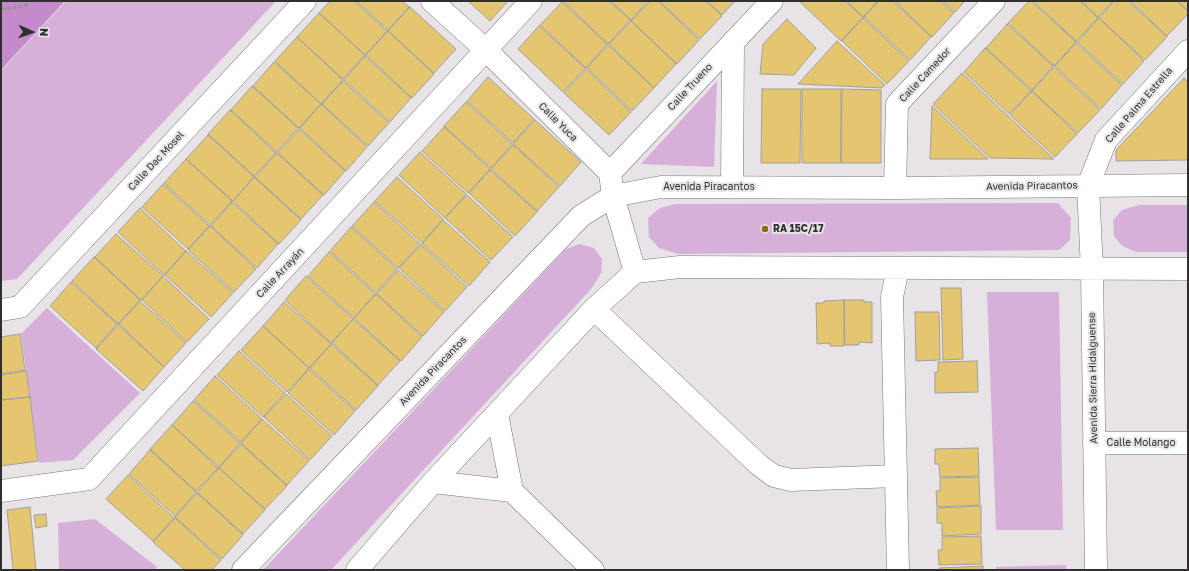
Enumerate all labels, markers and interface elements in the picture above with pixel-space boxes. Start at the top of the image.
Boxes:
north arrow [12,12,52,52]
text: N [38,28,51,37]
street label: Calle Camedor [897,45,953,105]
street label: Calle Trueno [665,61,715,113]
street label: Calle Palma Estrella [1103,65,1175,145]
street label: Calle Yuca [536,100,580,144]
street label: Calle Dac Mosel [126,129,186,193]
street label: Avenida Piracantos [986,179,1078,193]
street label: Avenida Piracantos [663,181,755,193]
place label: RA 15C/17 [773,223,823,235]
marker: RA 15C/17 [760,224,770,234]
street label: Calle Arrayán [254,246,306,300]
street label: Avenida Sierra Hidalguense [1086,312,1100,444]
street label: Avenida Piracantos [397,334,469,408]
street label: Calle Molango [1107,437,1175,449]

